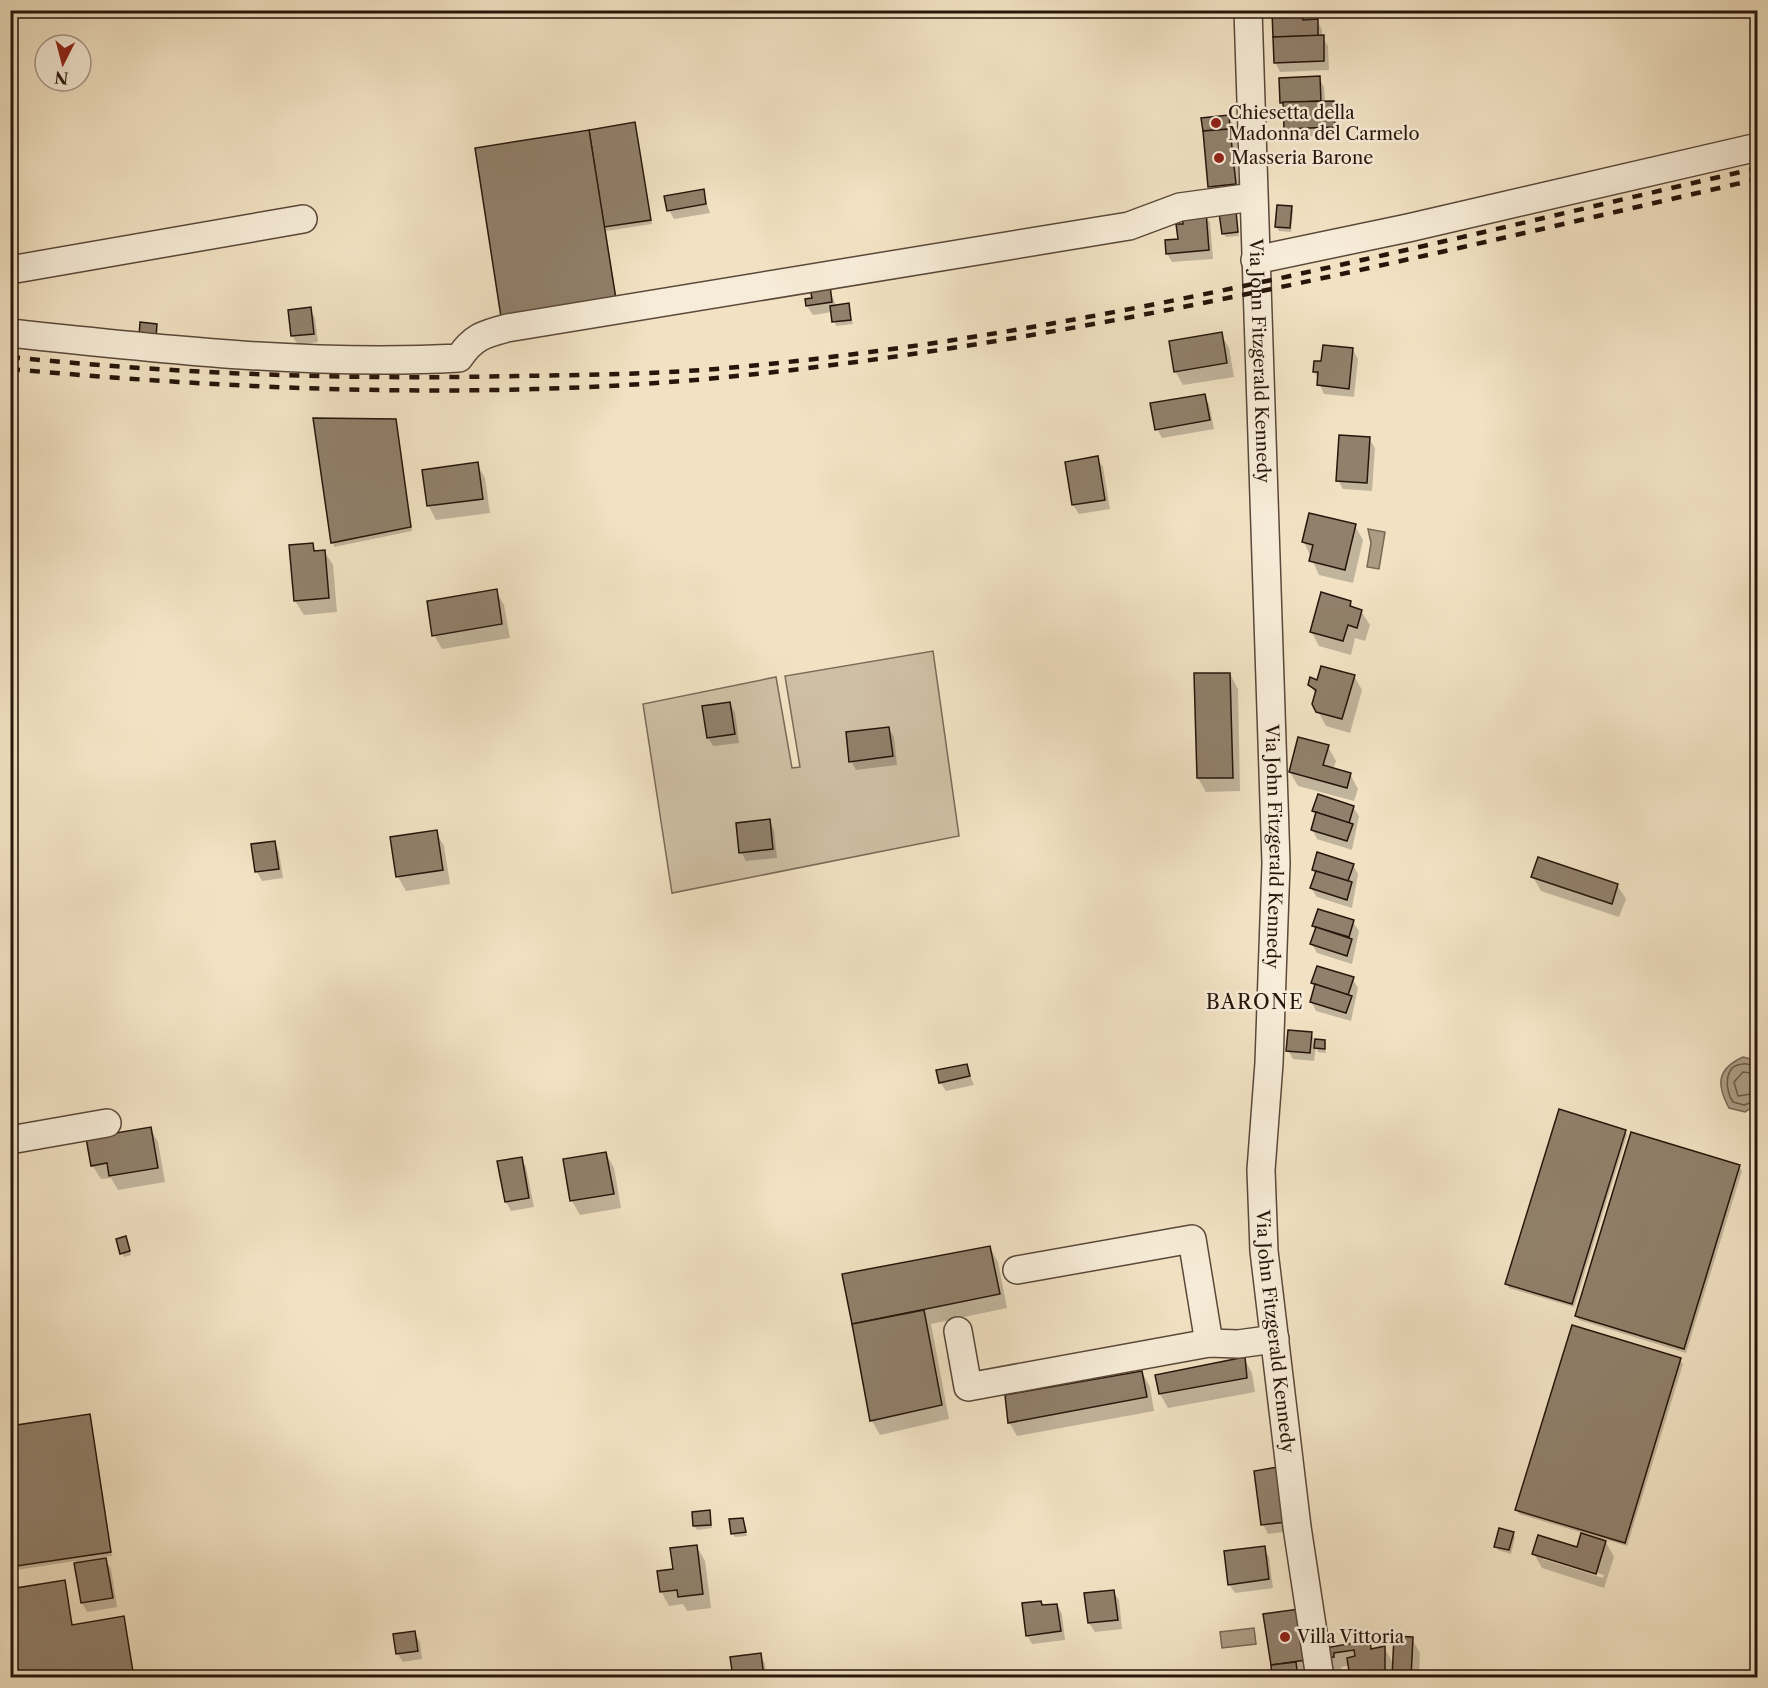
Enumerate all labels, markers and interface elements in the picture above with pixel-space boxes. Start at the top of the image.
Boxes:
north arrow [33,33,93,93]
text: N [53,67,69,89]
place label: Chiesetta della Madonna del Carmelo [1228,102,1420,145]
marker: Chiesetta della Madonna del Carmelo [1209,116,1223,130]
place label: Masseria Barone [1231,147,1373,169]
marker: Masseria Barone [1212,151,1226,165]
street label: Via John Fitzgerald Kennedy [1244,237,1275,484]
street label: Via John Fitzgerald Kennedy [1260,723,1287,970]
district label: BARONE [1206,990,1304,1014]
street label: Via John Fitzgerald Kennedy [1251,1208,1299,1455]
place label: Villa Vittoria [1296,1626,1405,1648]
marker: Villa Vittoria [1278,1630,1292,1644]

